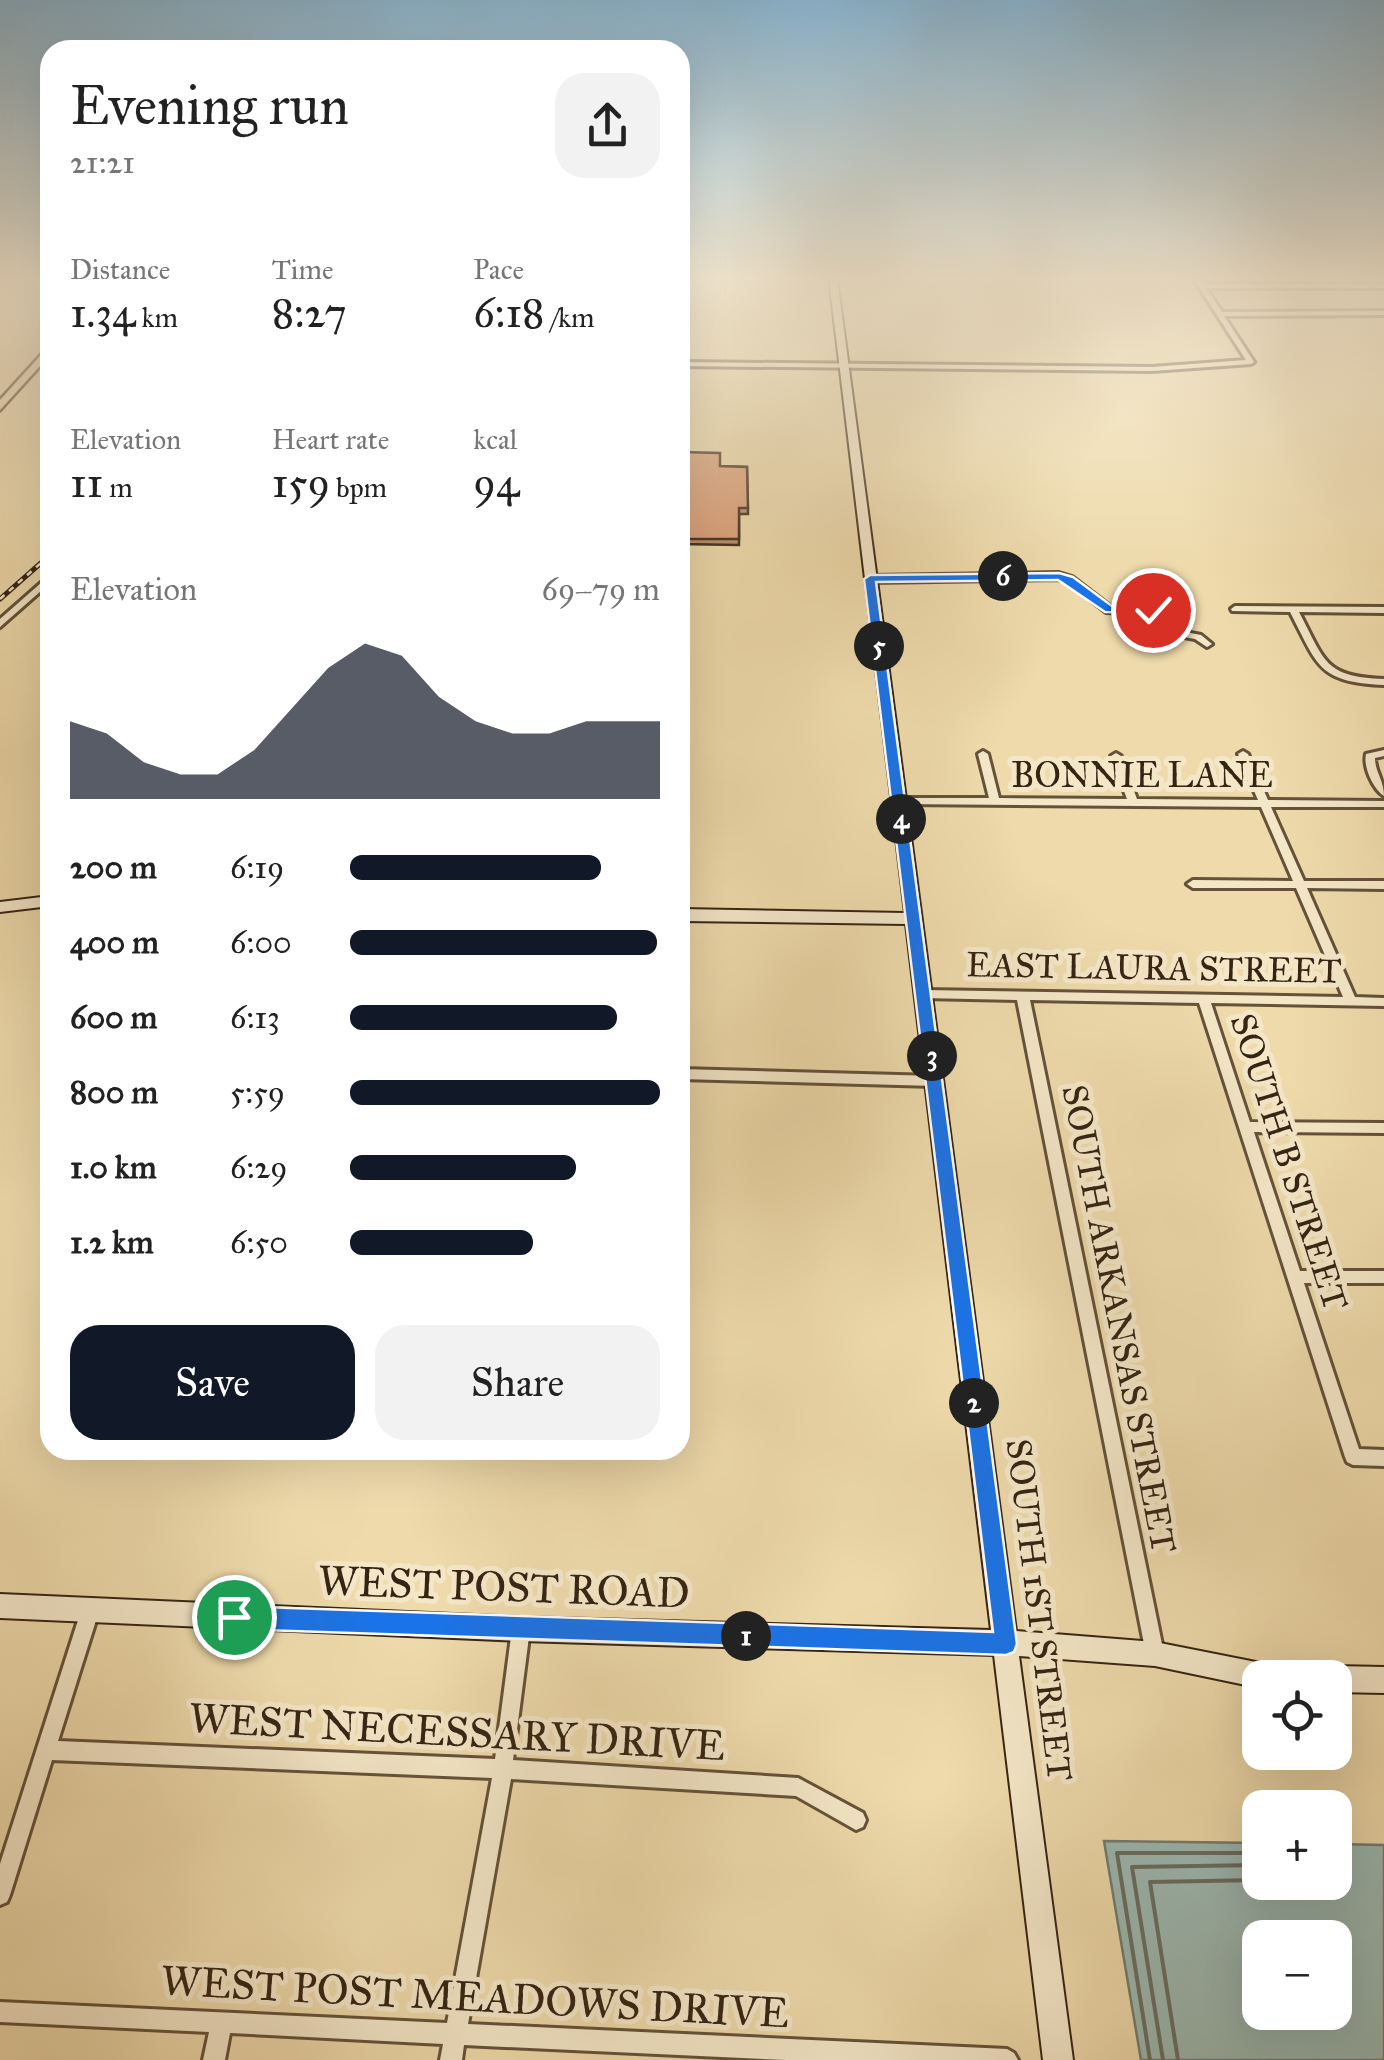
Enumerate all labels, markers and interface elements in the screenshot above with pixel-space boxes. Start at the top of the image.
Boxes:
text: Evening run [70,72,349,139]
button: share [555,73,660,178]
text: 21:21 [70,143,135,182]
text: Distance [70,252,170,287]
text: Time [272,252,334,287]
text: Pace [473,252,524,287]
text: 1.34 [70,287,136,339]
text: 8:27 [272,287,347,339]
text: 6:18 [473,287,544,339]
text: km [136,300,178,335]
text: /km [544,300,594,335]
text: Elevation [70,422,181,457]
text: Heart rate [272,422,389,457]
text: kcal [473,422,517,457]
text: 11 [70,457,103,509]
text: 159 [272,457,330,509]
text: 94 [473,457,519,509]
text: m [103,470,133,505]
text: bpm [330,470,387,505]
pin: 6 [978,551,1028,601]
text: 6 [996,558,1010,593]
pin [1111,568,1196,653]
text: Elevation [70,570,197,609]
text: 69–79 m [542,570,660,609]
icon: check [1126,583,1181,638]
pin: 5 [854,621,904,671]
text: 5 [872,628,886,663]
street label: BONNIE LANE [1011,754,1273,797]
pin: 4 [876,794,926,844]
text: 4 [893,801,909,836]
text: 200 m [70,848,157,887]
text: 6:19 [230,848,284,887]
text: 400 m [70,923,159,962]
text: 6:00 [230,923,292,962]
street label: EAST LAURA STREET [966,943,1342,993]
text: 600 m [70,998,157,1037]
text: 6:13 [230,998,280,1037]
street label: SOUTH B STREET [1221,1008,1357,1316]
pin: 3 [907,1031,957,1081]
text: 3 [926,1038,938,1073]
text: 800 m [70,1073,158,1112]
text: 5:59 [230,1073,285,1112]
street label: SOUTH ARKANSAS STREET [1052,1081,1186,1557]
text: 1.0 km [70,1148,157,1187]
text: 6:29 [230,1148,287,1187]
text: 1.2 km [70,1223,154,1262]
text: 6:50 [230,1223,288,1262]
button: Save [70,1325,355,1440]
button: Share [375,1325,660,1440]
pin: 2 [949,1378,999,1428]
text: 2 [967,1385,981,1420]
street label: SOUTH 1ST STREET [997,1437,1081,1783]
street label: WEST POST ROAD [317,1555,691,1619]
pin [192,1575,277,1660]
icon: arrive [207,1590,262,1645]
pin: 1 [721,1611,771,1661]
text: 1 [740,1618,752,1653]
map controls [1242,1660,1352,2030]
button: locate [1242,1660,1352,1770]
street label: WEST NECESSARY DRIVE [188,1692,726,1772]
button: + [1242,1790,1352,1900]
button: − [1242,1920,1352,2030]
street label: WEST POST MEADOWS DRIVE [160,1955,790,2039]

